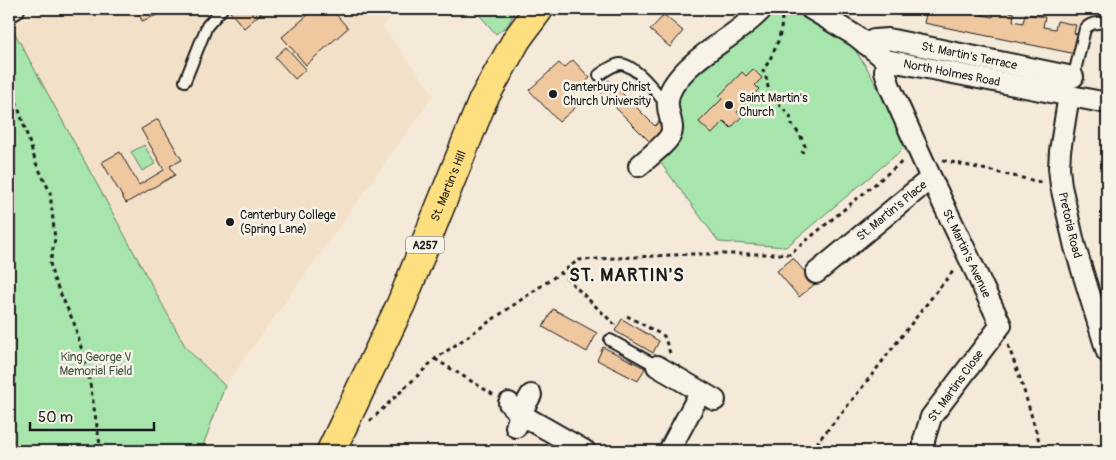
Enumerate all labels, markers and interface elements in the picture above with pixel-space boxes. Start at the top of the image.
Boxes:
street label: St. Martin's Terrace [920,39,1019,73]
street label: North Holmes Road [902,56,1002,90]
place label: Canterbury Christ Church University [563,80,651,109]
marker: Canterbury Christ Church University [547,88,559,100]
place label: Saint Martin's Church [739,91,808,120]
marker: Saint Martin's Church [723,99,735,111]
street label: St. Martin's Hill [427,148,469,224]
street label: St. Martin's Place [853,177,930,244]
street label: Pretoria Road [1055,191,1085,260]
street label: St. Martin's Avenue [939,206,994,300]
place label: Canterbury College (Spring Lane) [240,208,336,237]
marker: Canterbury College (Spring Lane) [224,216,236,228]
road number: A257 [406,236,444,254]
district label: ST. MARTIN'S [569,264,685,287]
street label: St. Martins Close [925,347,987,425]
park label: King George V Memorial Field [59,350,133,379]
scale bar [30,400,154,432]
text: 50 m [38,408,73,427]

